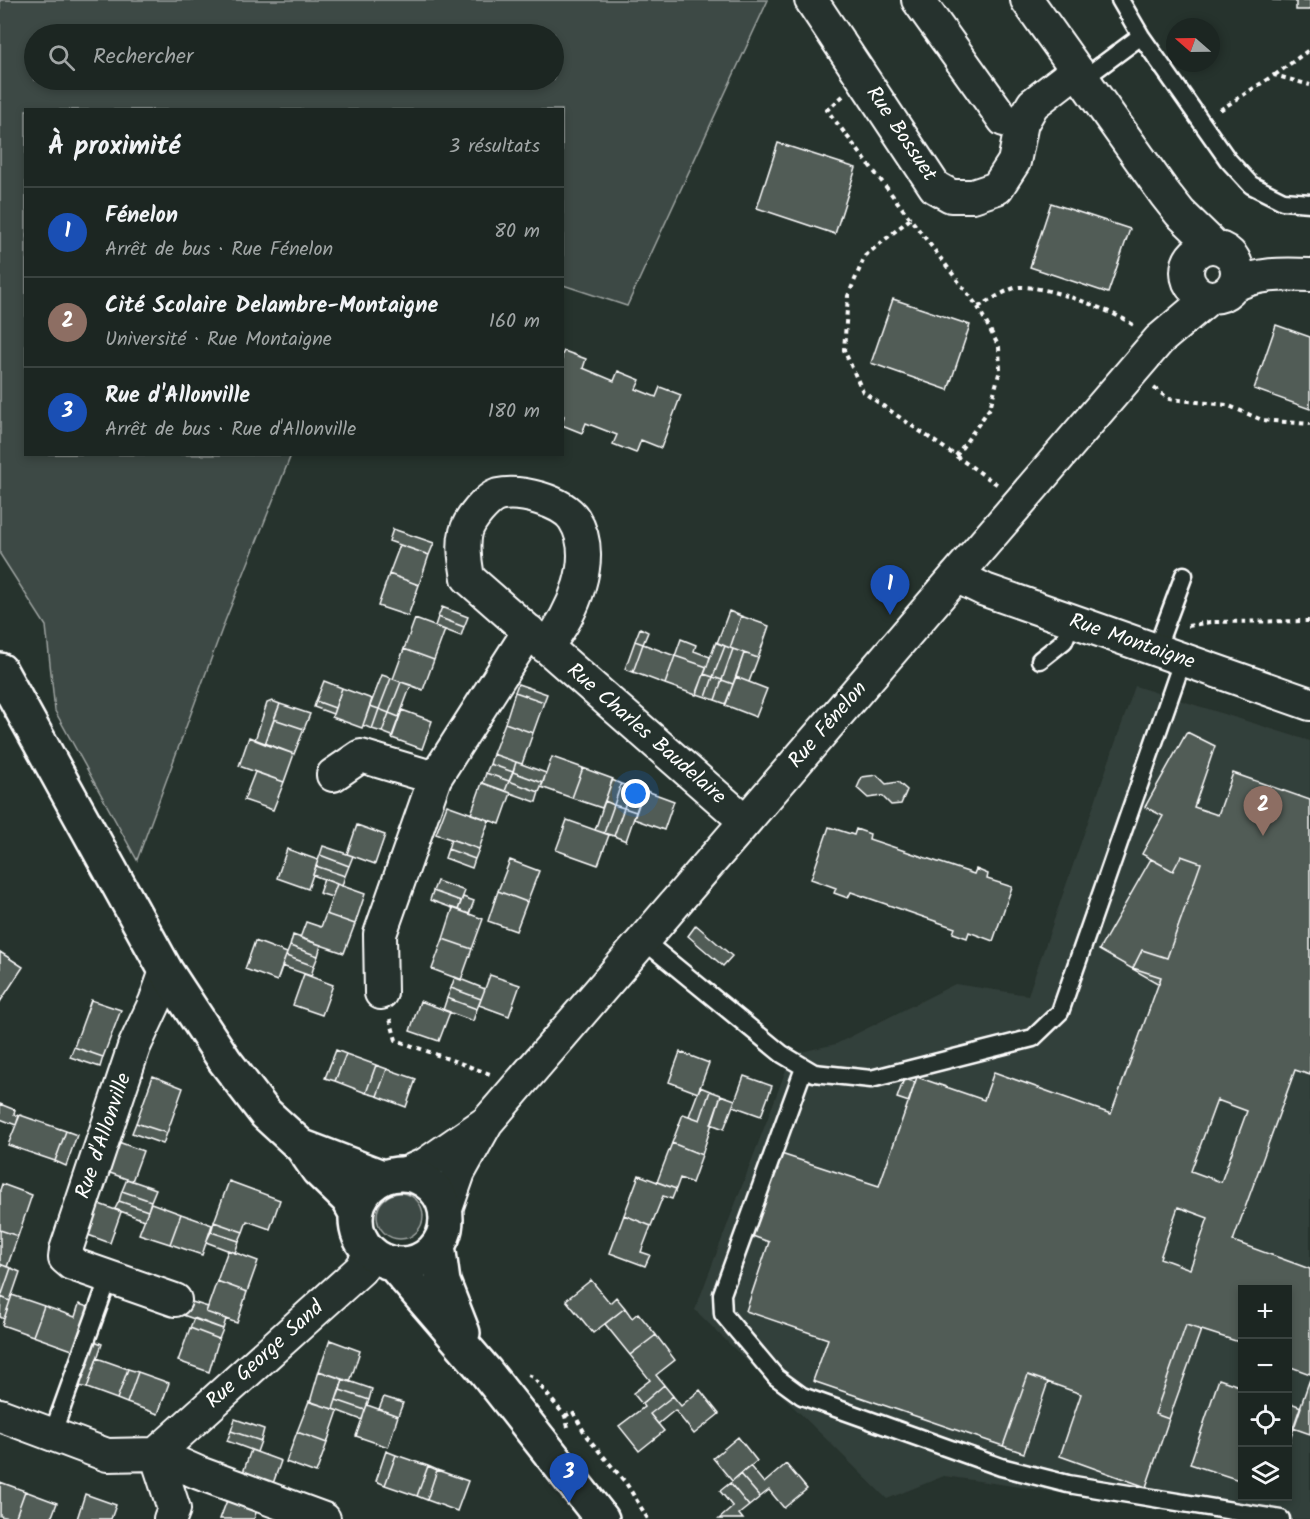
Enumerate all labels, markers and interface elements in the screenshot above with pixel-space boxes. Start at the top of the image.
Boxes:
north arrow [1166,18,1220,72]
search box [24,24,564,90]
text: Rechercher [93,40,193,75]
icon: search [45,41,78,74]
street label: Rue Bossuet [857,80,946,189]
text: À proximité [48,126,180,168]
text: 3 résultats [449,131,540,163]
text: Fénelon [105,199,178,234]
text: 1 [64,216,71,248]
text: 80 m [494,216,540,248]
text: Arrêt de bus · Rue Fénelon [105,234,333,266]
text: Cité Scolaire Delambre-Montaigne [105,289,438,324]
text: 2 [62,306,73,338]
text: 160 m [489,306,540,338]
text: Université · Rue Montaigne [105,324,332,356]
text: Rue d'Allonville [105,379,250,414]
text: 3 [62,396,73,428]
text: 180 m [488,396,540,428]
text: Arrêt de bus · Rue d'Allonville [105,414,356,446]
pin: 1 [870,566,910,615]
street label: Rue Montaigne [1065,605,1200,679]
street label: Rue Charles Baudelaire [559,655,734,813]
street label: Rue Fénelon [780,674,876,776]
your location [621,779,650,808]
pin: 2 [1244,786,1282,836]
street label: Rue d'Allonville [67,1068,141,1203]
map controls [1238,1285,1292,1501]
button: + [1238,1285,1292,1339]
street label: Rue George Sand [198,1292,332,1417]
button: − [1238,1339,1292,1393]
button: locate [1238,1393,1292,1447]
button: layers [1238,1447,1292,1501]
pin: 3 [550,1454,588,1503]

